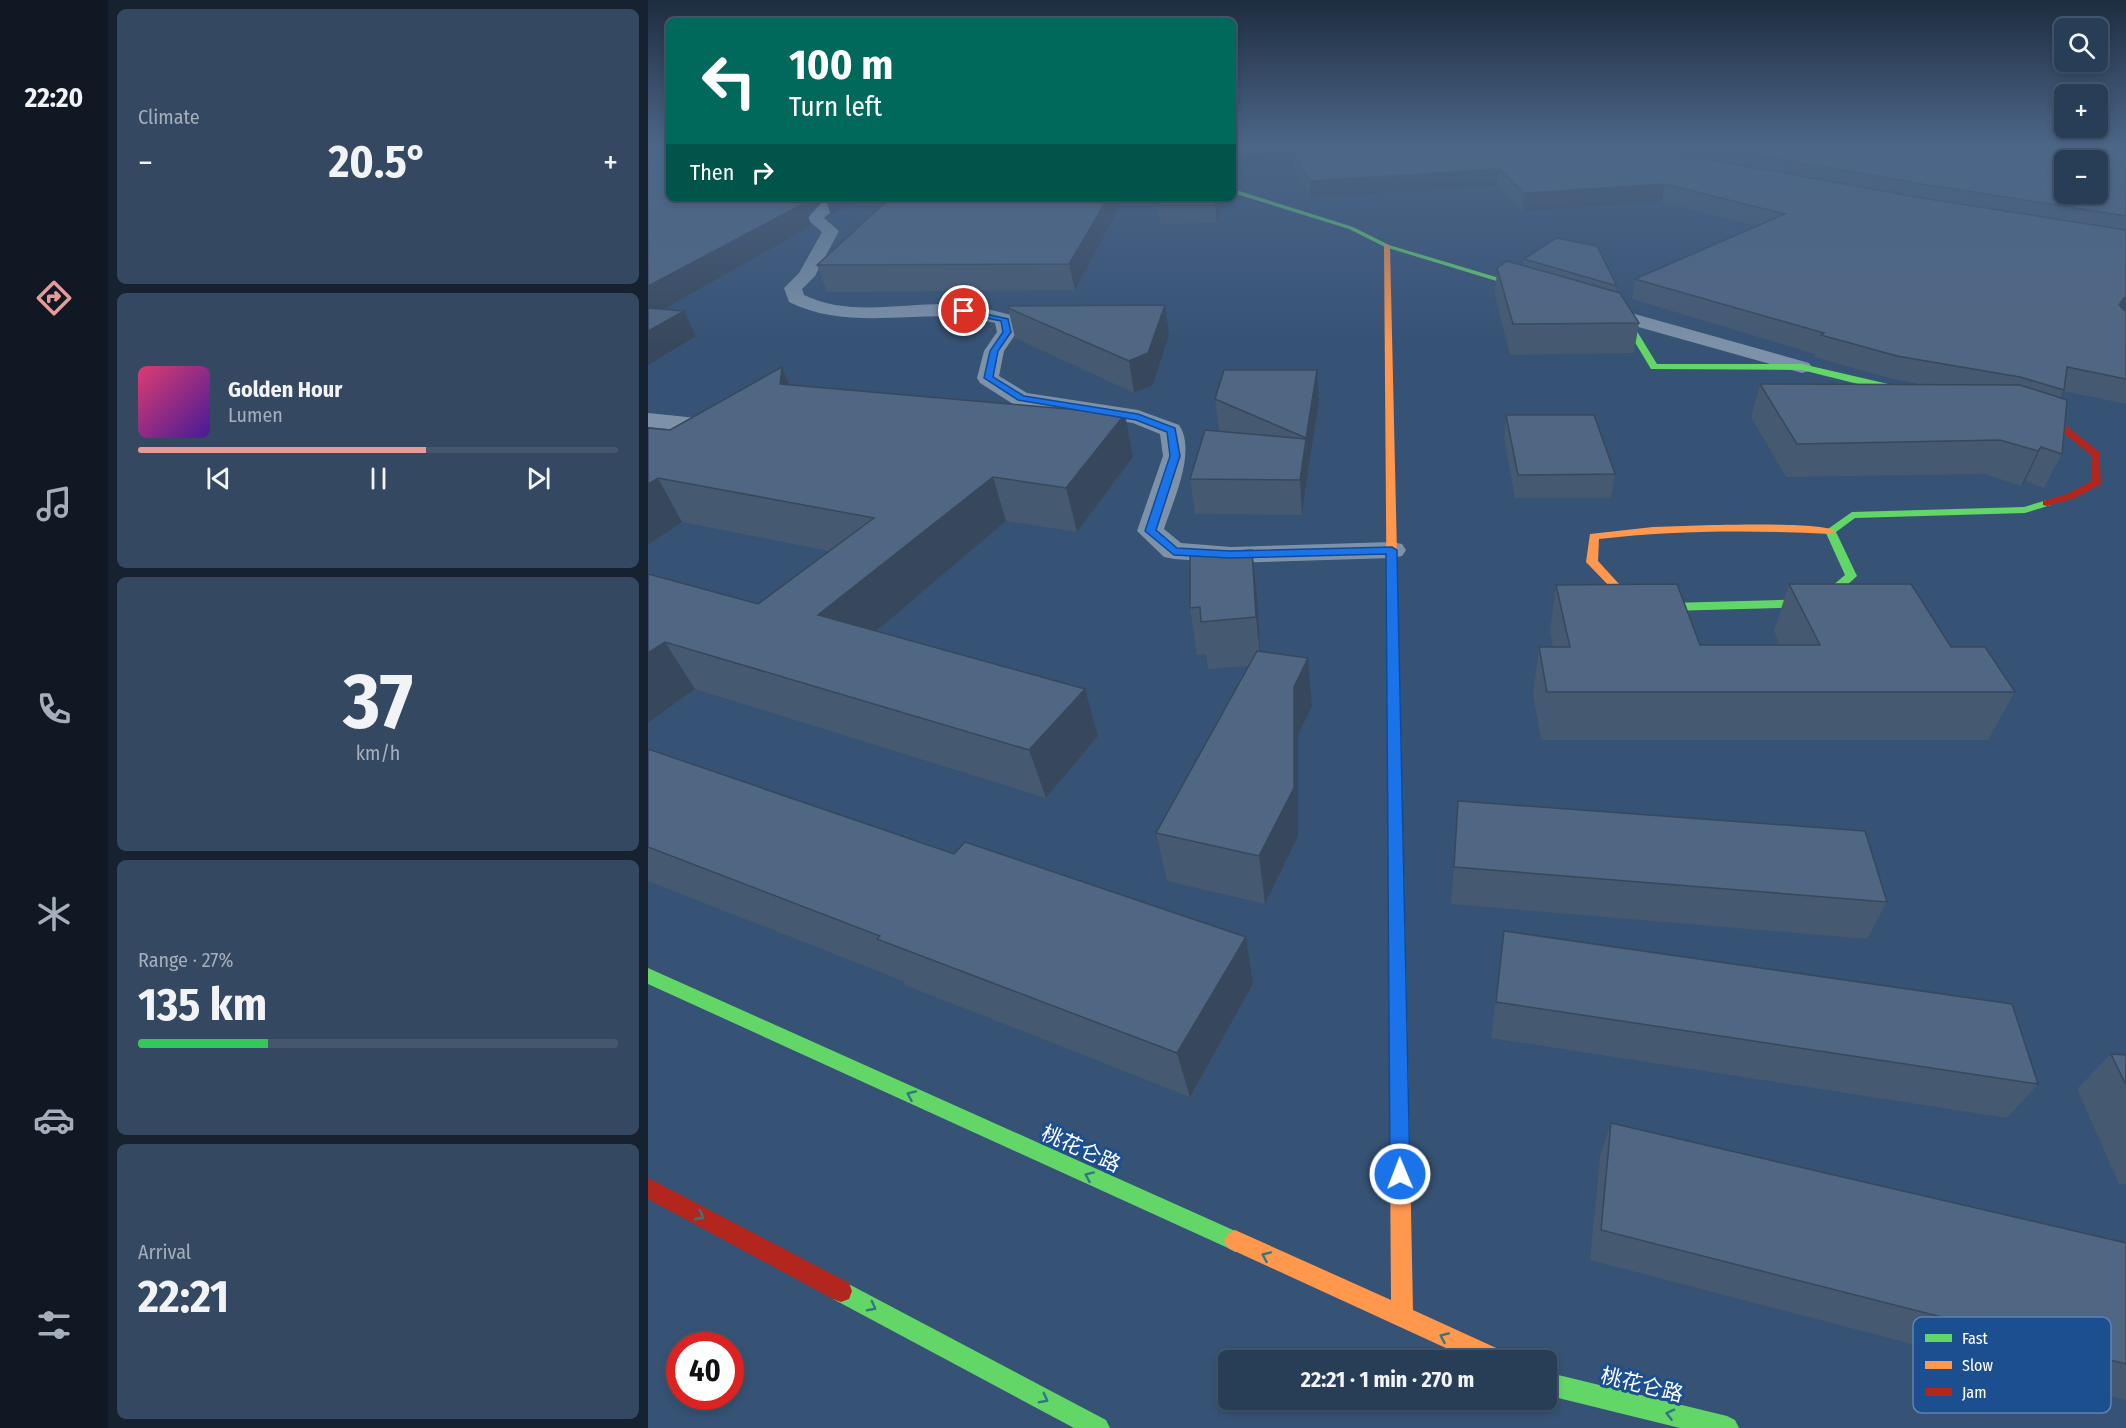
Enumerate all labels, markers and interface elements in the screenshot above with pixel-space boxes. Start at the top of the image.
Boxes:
map controls [2054,18,2108,204]
button: search [2054,18,2108,72]
text: 100 m [789,40,893,90]
icon: left [690,42,768,120]
text: 22:20 [25,82,83,114]
button: + [2054,84,2108,138]
text: Turn left [789,91,882,123]
text: Climate [138,105,200,129]
text: 20.5° [328,135,427,189]
text: − [138,143,153,183]
text: + [603,143,618,183]
button: − [2054,150,2108,204]
icon: right [746,156,779,189]
text: Then [690,159,734,186]
icon: directions [33,277,75,319]
pin [938,285,989,336]
icon: arrive [947,294,980,327]
text: Golden Hour [228,376,342,403]
text: Lumen [228,403,283,427]
icon: previous [202,462,235,495]
icon: pause [362,462,395,495]
icon: next [522,462,555,495]
icon: music [33,483,75,525]
text: 37 [343,655,413,749]
icon: phone [33,688,75,730]
text: km/h [356,741,400,765]
icon: climate [33,893,75,935]
text: Range · 27% [138,948,234,972]
text: 135 km [138,978,267,1032]
one-way arrow [906,1090,917,1102]
icon: car [33,1099,75,1141]
street label: 桃花仑路 [1037,1120,1125,1178]
position arrow [1368,1142,1432,1206]
one-way arrow [1084,1171,1095,1183]
one-way arrow [693,1208,704,1220]
text: Arrival [138,1240,191,1264]
one-way arrow [1262,1251,1273,1263]
text: 22:21 [138,1270,229,1324]
one-way arrow [865,1300,876,1311]
icon: filters [33,1304,75,1346]
legend [1913,1317,2111,1413]
text: Fast [1962,1329,1989,1348]
speed limit sign: 40 [666,1332,744,1410]
one-way arrow [1439,1332,1450,1344]
text: Slow [1962,1356,1993,1375]
street label: 桃花仑路 [1598,1362,1686,1408]
text: 22:21 · 1 min · 270 m [1301,1366,1474,1393]
text: Jam [1962,1383,1987,1402]
one-way arrow [1037,1392,1048,1403]
one-way arrow [1665,1408,1675,1421]

